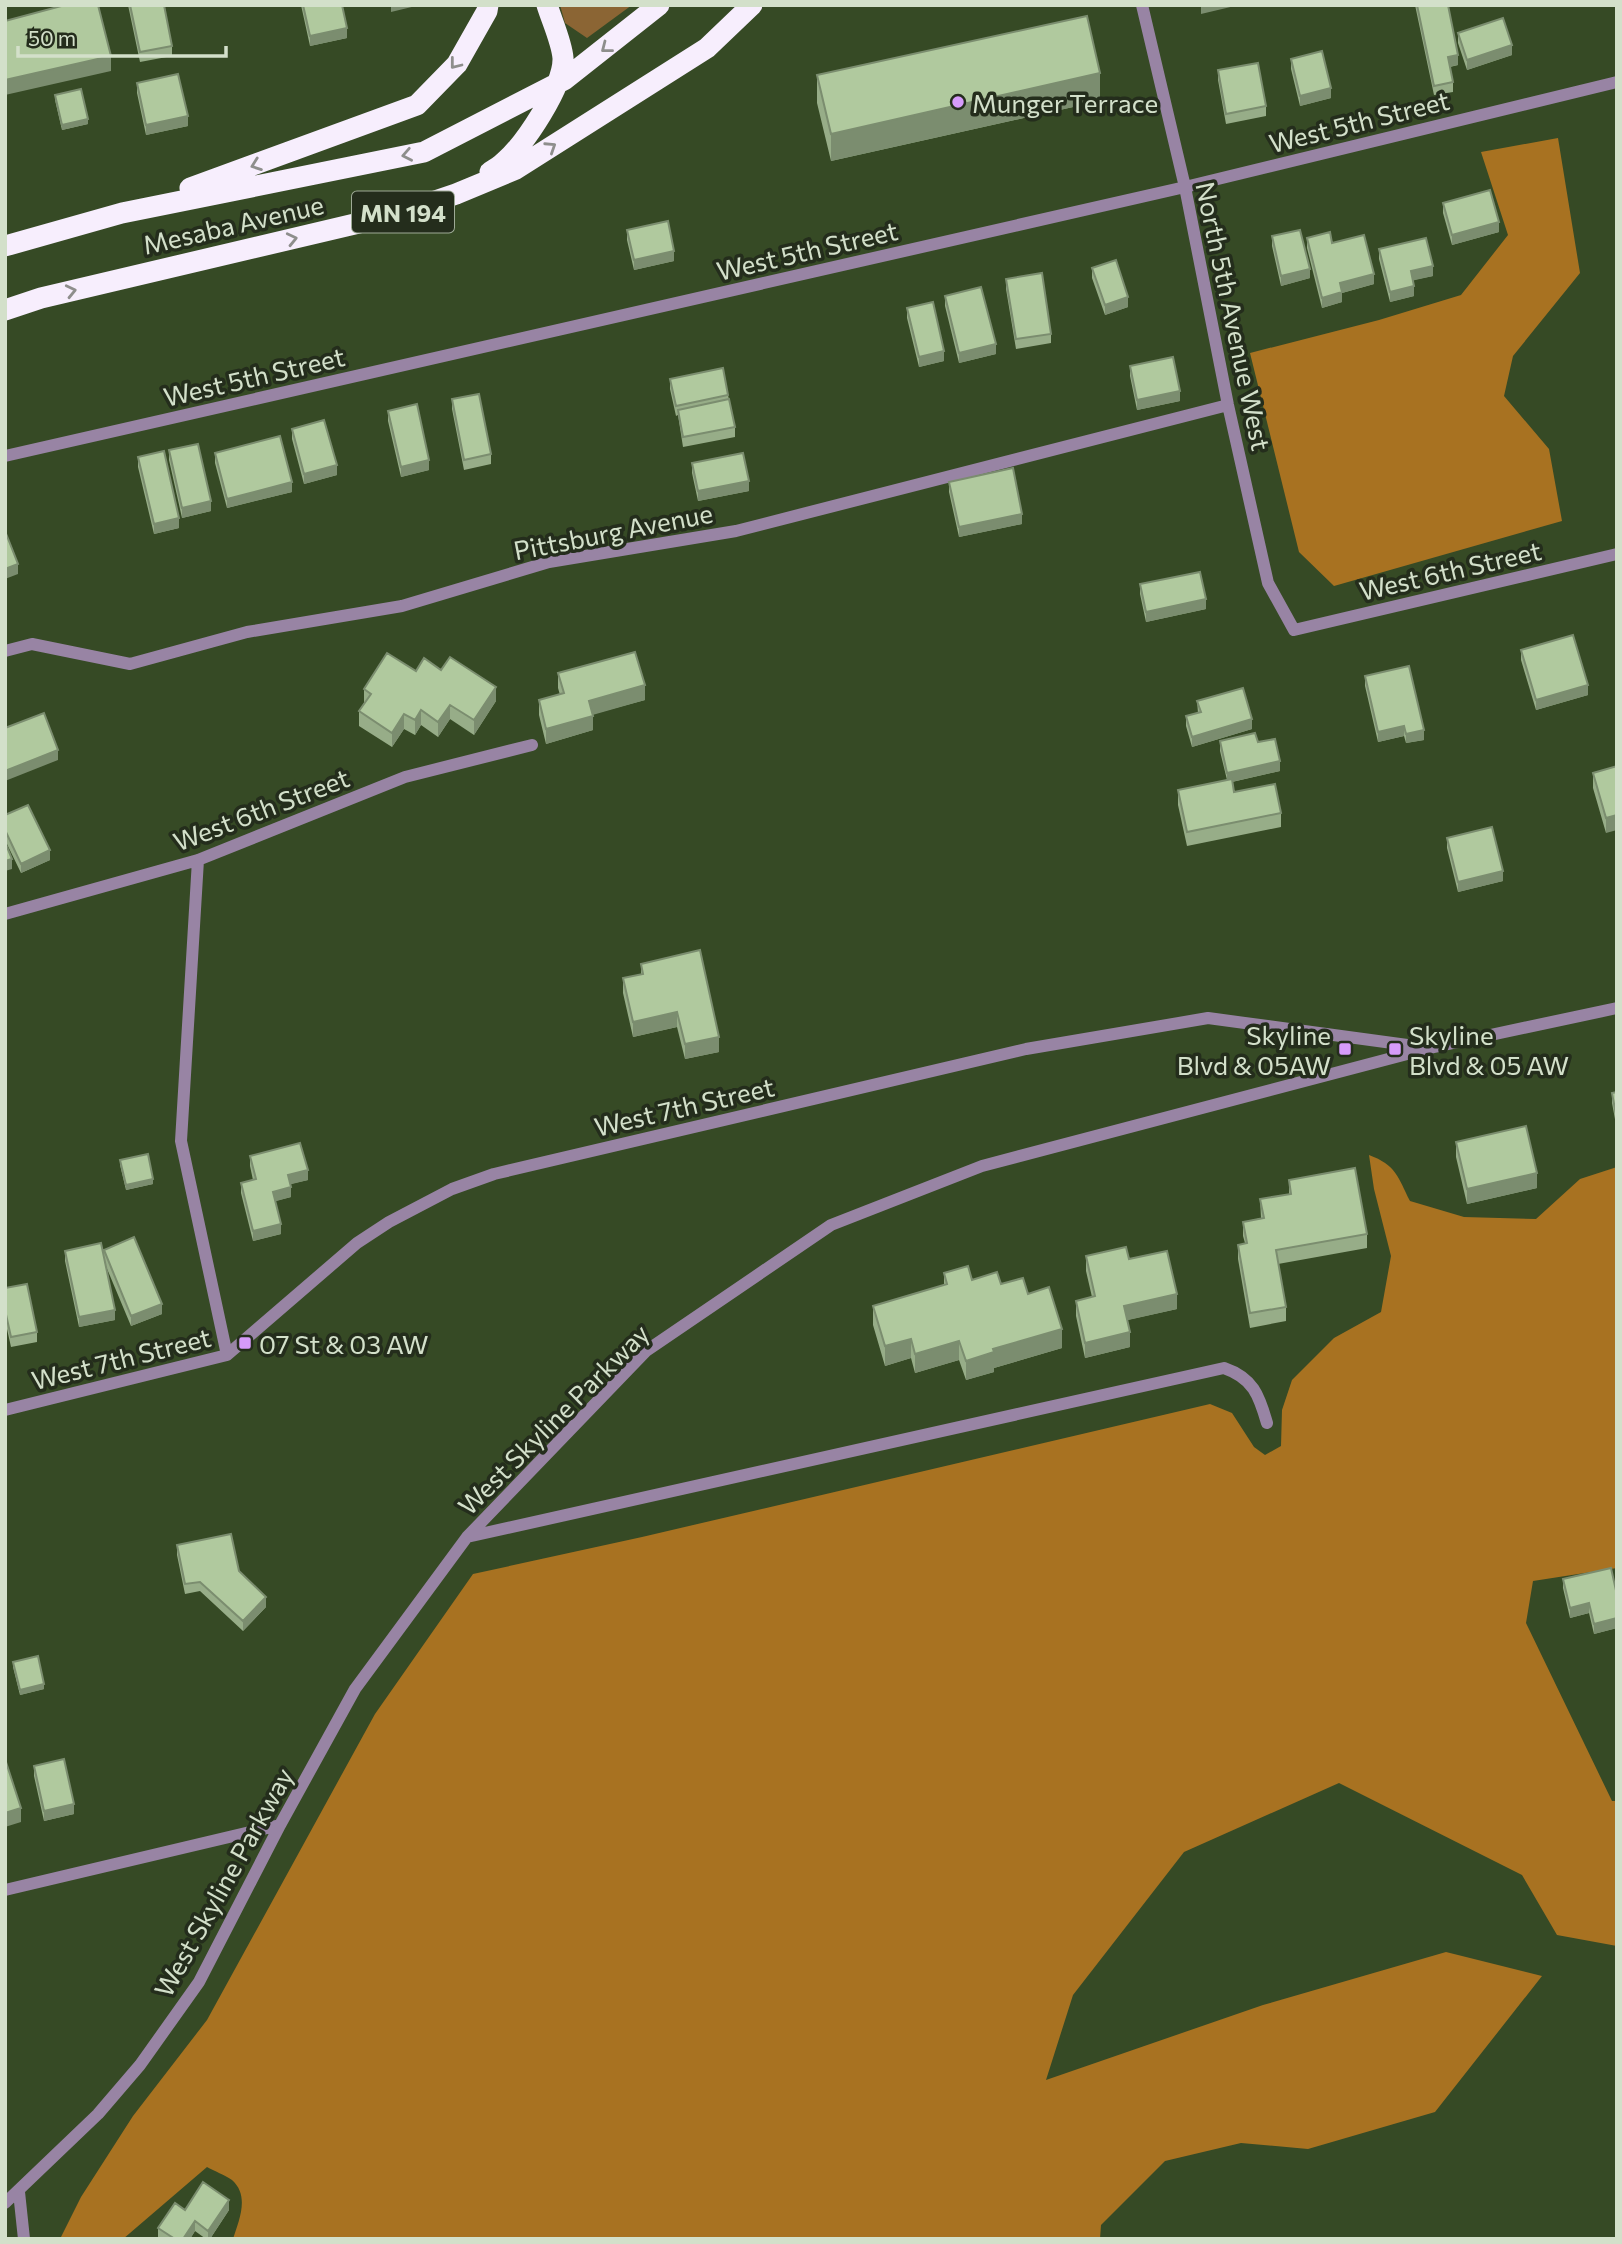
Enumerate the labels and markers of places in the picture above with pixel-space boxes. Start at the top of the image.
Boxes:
place label: Munger Terrace [972,87,1158,118]
marker: Munger Terrace [950,94,966,110]
place label: Skyline Blvd & 05AW [1177,1019,1331,1080]
place label: Skyline Blvd & 05 AW [1409,1019,1569,1080]
marker: Skyline Blvd & 05AW [1337,1041,1353,1057]
marker: Skyline Blvd & 05 AW [1387,1041,1403,1057]
place label: 07 St & 03 AW [259,1328,429,1359]
marker: 07 St & 03 AW [237,1335,253,1351]

